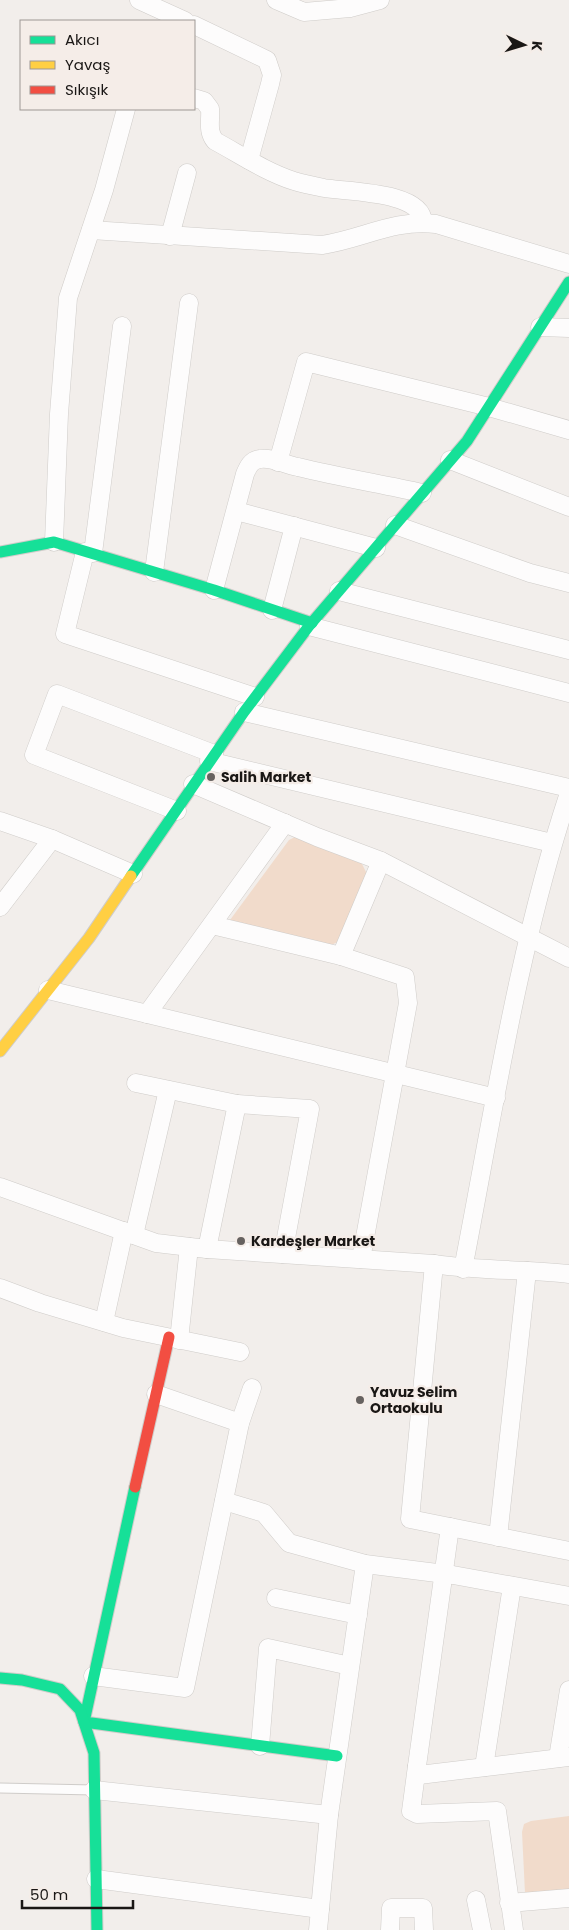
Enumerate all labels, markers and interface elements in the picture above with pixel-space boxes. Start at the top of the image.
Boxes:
legend [20,20,195,110]
north arrow [499,20,549,70]
text: Akıcı [65,29,99,50]
text: K [527,40,547,52]
text: Yavaş [65,54,110,75]
text: Sıkışık [65,79,108,100]
place label: Salih Market [221,767,311,787]
marker: Salih Market [205,771,217,783]
place label: Kardeşler Market [251,1231,376,1251]
marker: Kardeşler Market [235,1235,247,1247]
place label: Yavuz Selim Ortaokulu [370,1382,458,1418]
marker: Yavuz Selim Ortaokulu [354,1394,366,1406]
scale bar [22,1878,134,1910]
text: 50 m [30,1884,68,1905]

